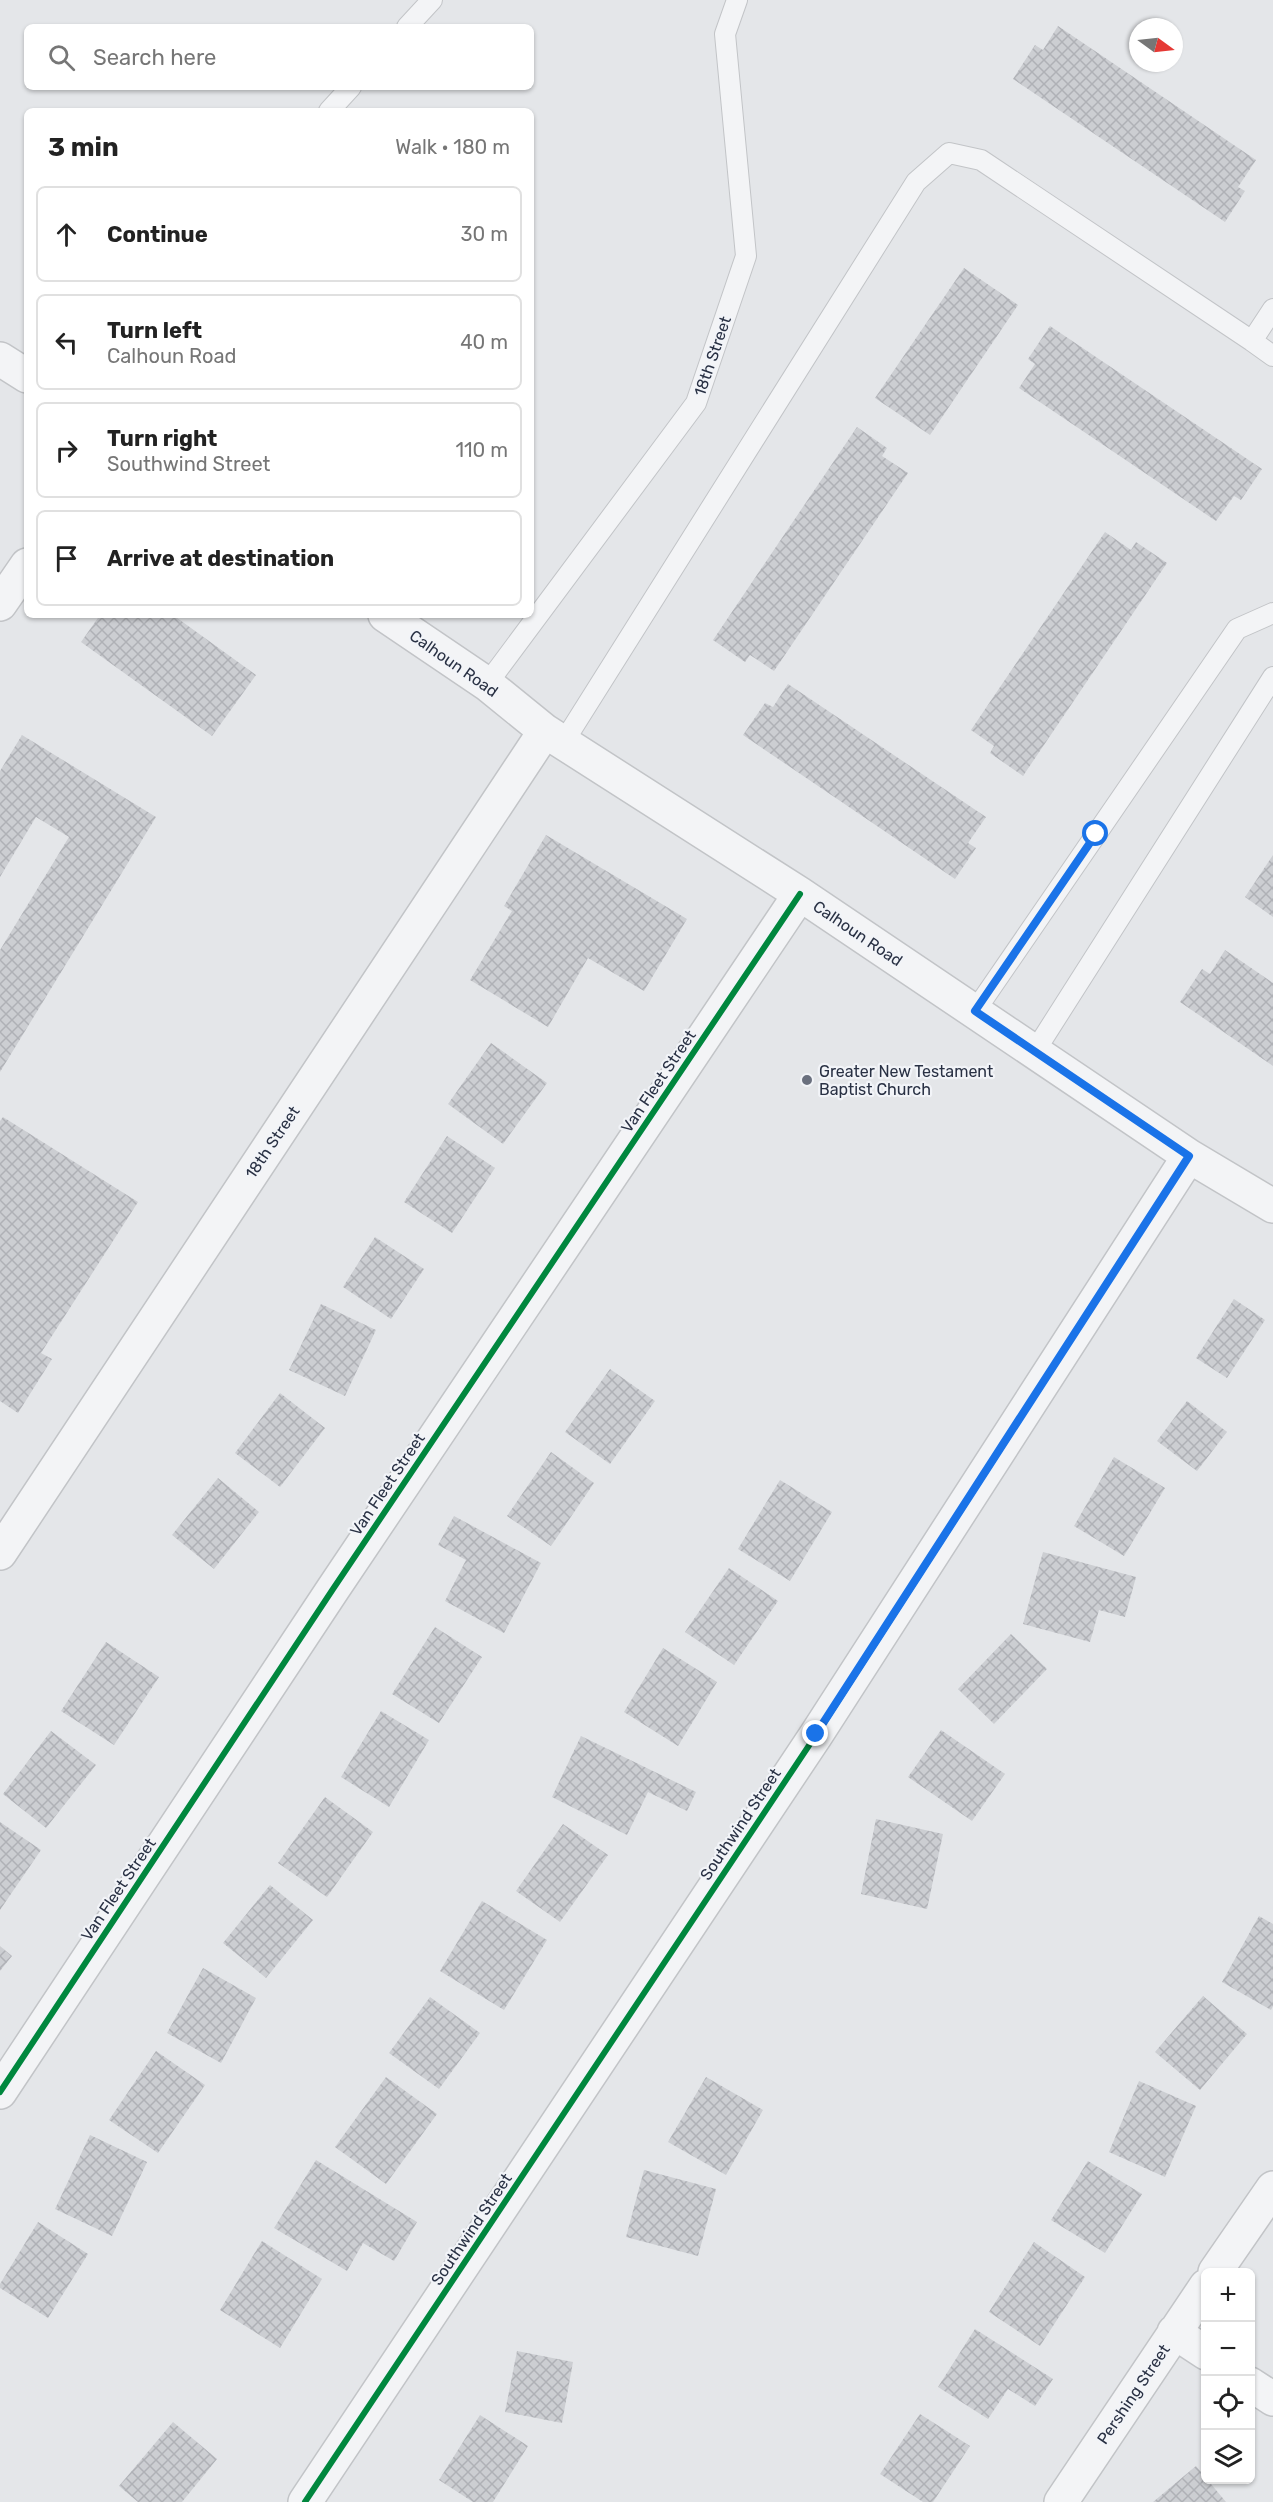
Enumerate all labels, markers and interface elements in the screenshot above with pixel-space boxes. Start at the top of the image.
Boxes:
north arrow [1129,18,1183,72]
search box [24,24,534,90]
icon: search [45,41,78,74]
text: Search here [93,44,216,71]
text: 3 min [48,132,119,163]
text: Walk · 180 m [395,135,510,159]
icon: ahead [50,218,83,251]
text: Continue [107,221,208,248]
text: 30 m [461,222,508,246]
street label: 18th Street [690,314,735,399]
text: Turn left [107,317,202,344]
icon: left [50,326,83,359]
text: 40 m [460,330,508,354]
text: Calhoun Road [107,344,236,368]
text: Turn right [107,425,217,452]
icon: right [50,434,83,467]
text: 110 m [456,438,508,462]
text: Southwind Street [107,452,270,476]
icon: arrive [50,542,83,575]
text: Arrive at destination [107,545,334,572]
street label: Calhoun Road [406,626,502,701]
route start [1082,820,1108,846]
street label: Calhoun Road [810,897,906,970]
street label: Van Fleet Street [617,1026,700,1136]
place label: Greater New Testament Baptist Church [819,1062,993,1099]
marker: Greater New Testament Baptist Church [800,1073,814,1087]
street label: 18th Street [241,1102,304,1182]
street label: Van Fleet Street [346,1429,429,1539]
route end [802,1720,828,1746]
street label: Southwind Street [696,1765,785,1884]
street label: Van Fleet Street [77,1834,160,1944]
street label: Southwind Street [427,2170,516,2289]
map controls [1201,2268,1255,2484]
button: + [1201,2268,1255,2322]
button: − [1201,2322,1255,2376]
street label: Pershing Street [1093,2341,1174,2448]
button: locate [1201,2376,1255,2430]
button: layers [1201,2430,1255,2484]

